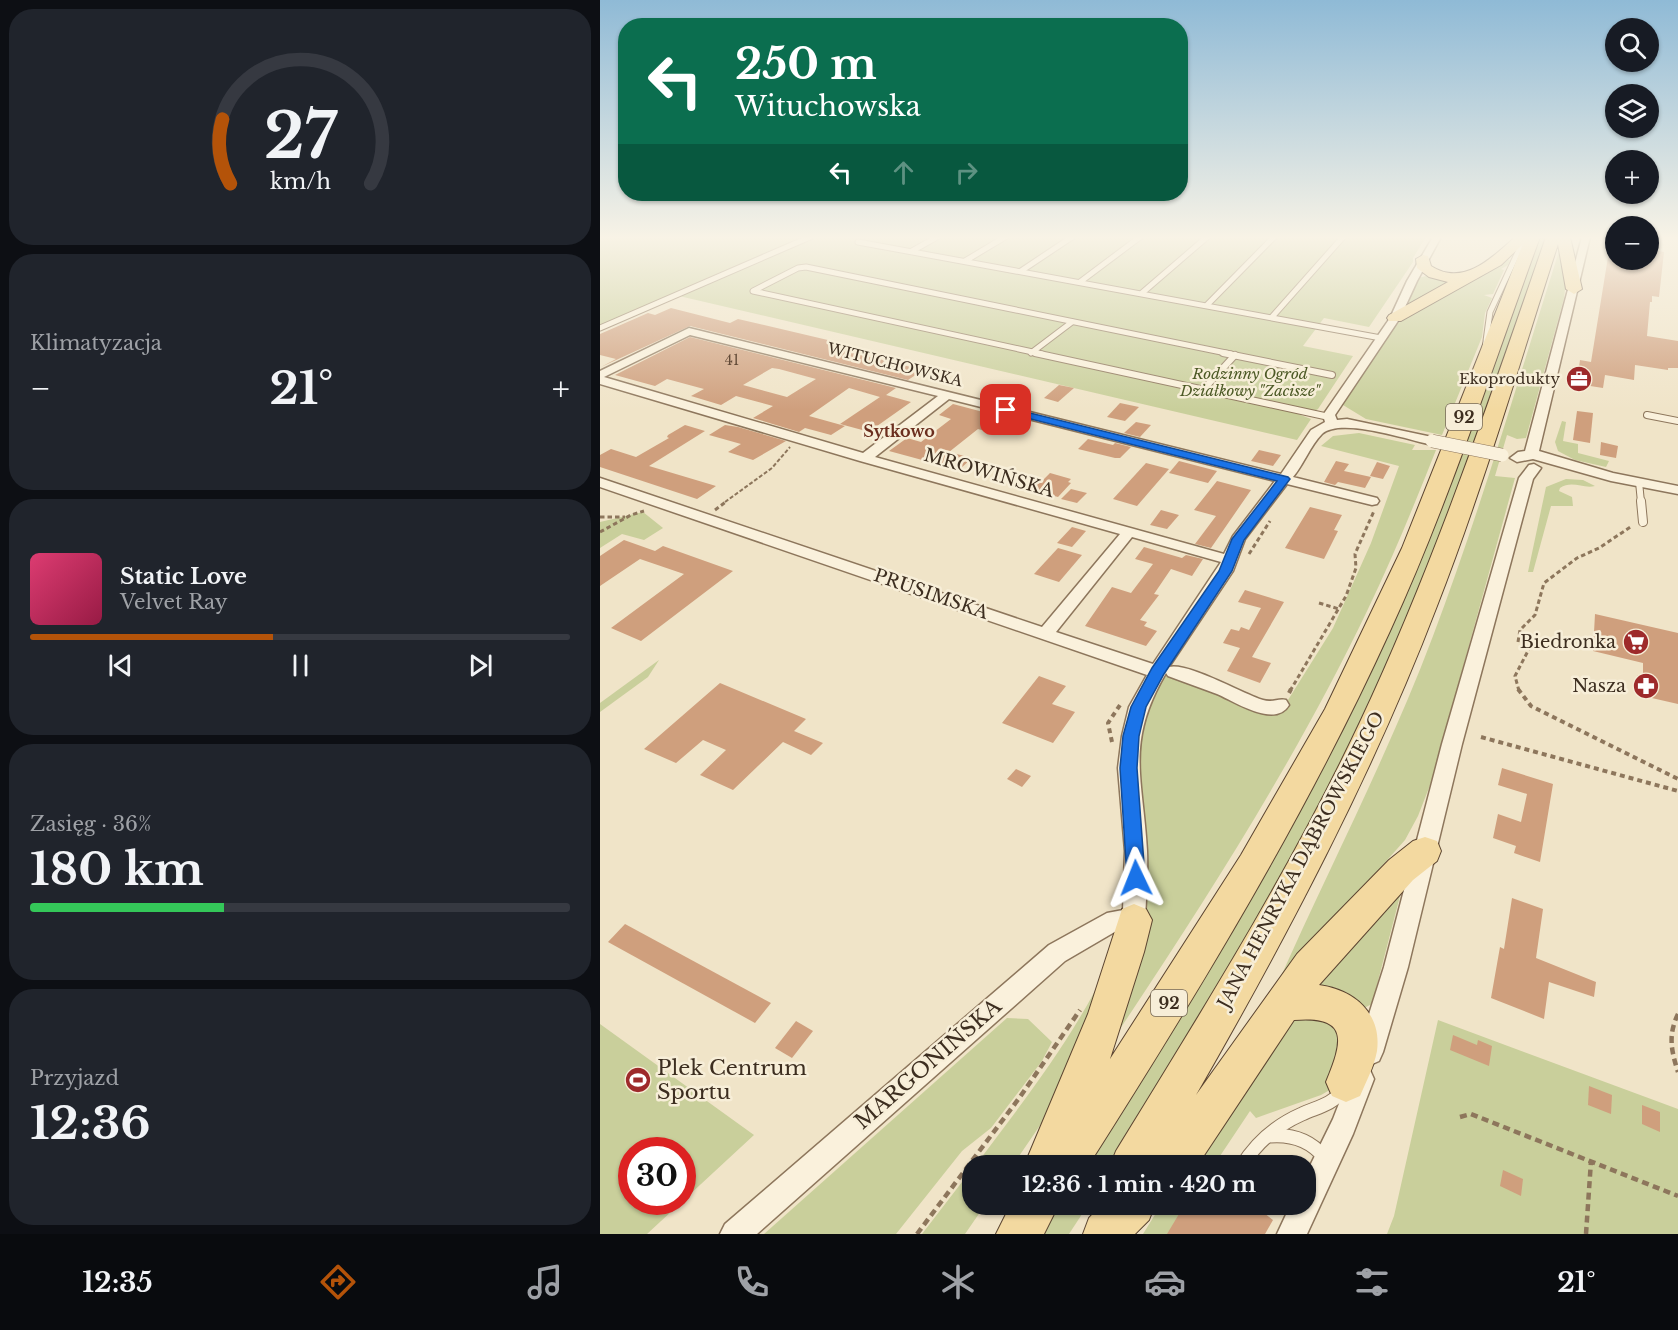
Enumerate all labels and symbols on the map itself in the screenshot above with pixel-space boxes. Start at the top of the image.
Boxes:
street label: WITUCHOWSKA [825,338,965,391]
house number: 41 [725,351,739,369]
park label: Rodzinny Ogród Działkowy "Zacisze" [1179,364,1322,400]
office icon: Ekoprodukty [1564,364,1594,394]
place label: Ekoprodukty [1459,369,1560,388]
pin [980,384,1031,435]
road number: 92 [1446,404,1482,430]
district label: Sytkowo [863,421,935,441]
street label: MROWIŃSKA [921,443,1058,502]
street label: PRUSIMSKA [871,564,992,624]
supermarket icon: Biedronka [1621,627,1651,657]
place label: Biedronka [1520,631,1616,653]
pharmacy icon: Nasza [1631,671,1661,701]
place label: Nasza [1572,675,1626,697]
street label: JANA HENRYKA DĄBROWSKIEGO [1212,708,1389,1014]
position arrow [1104,846,1168,910]
road number: 92 [1151,990,1187,1016]
street label: MARGONIŃSKA [849,993,1007,1135]
place label: Plek Centrum Sportu [657,1055,807,1105]
sports icon: Plek Centrum Sportu [623,1065,653,1095]
speed limit sign: 30 [618,1137,696,1215]

